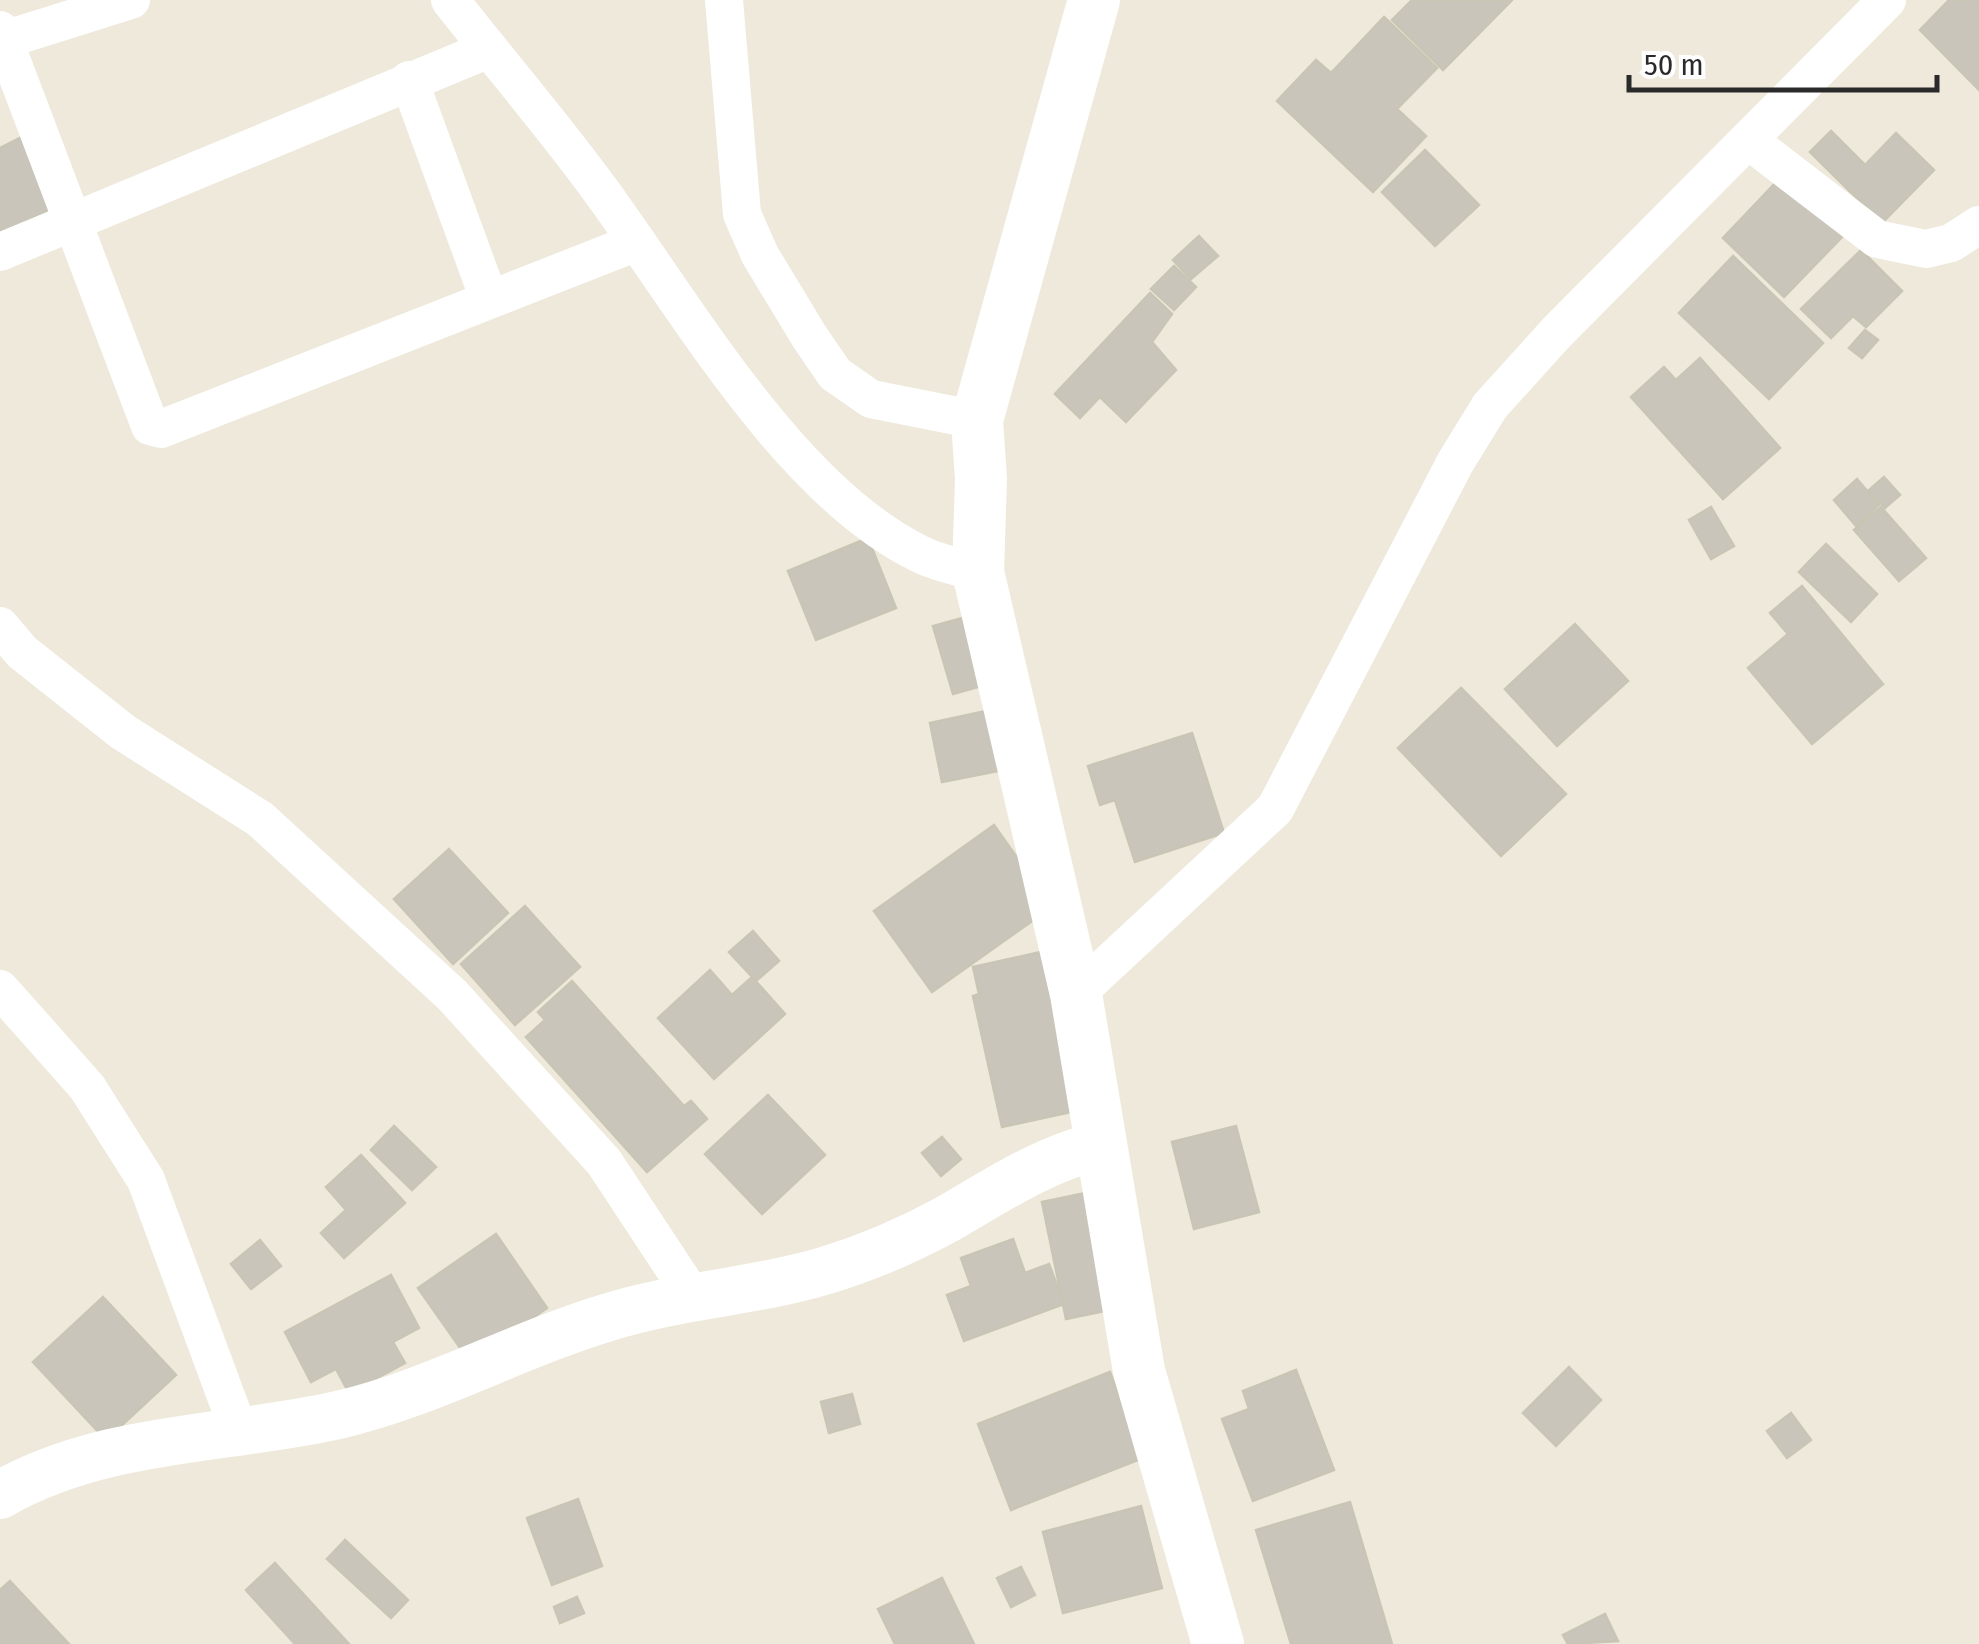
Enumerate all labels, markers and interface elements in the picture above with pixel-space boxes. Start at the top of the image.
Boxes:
scale bar [1629,30,1936,92]
text: 50 m [1644,47,1704,83]

